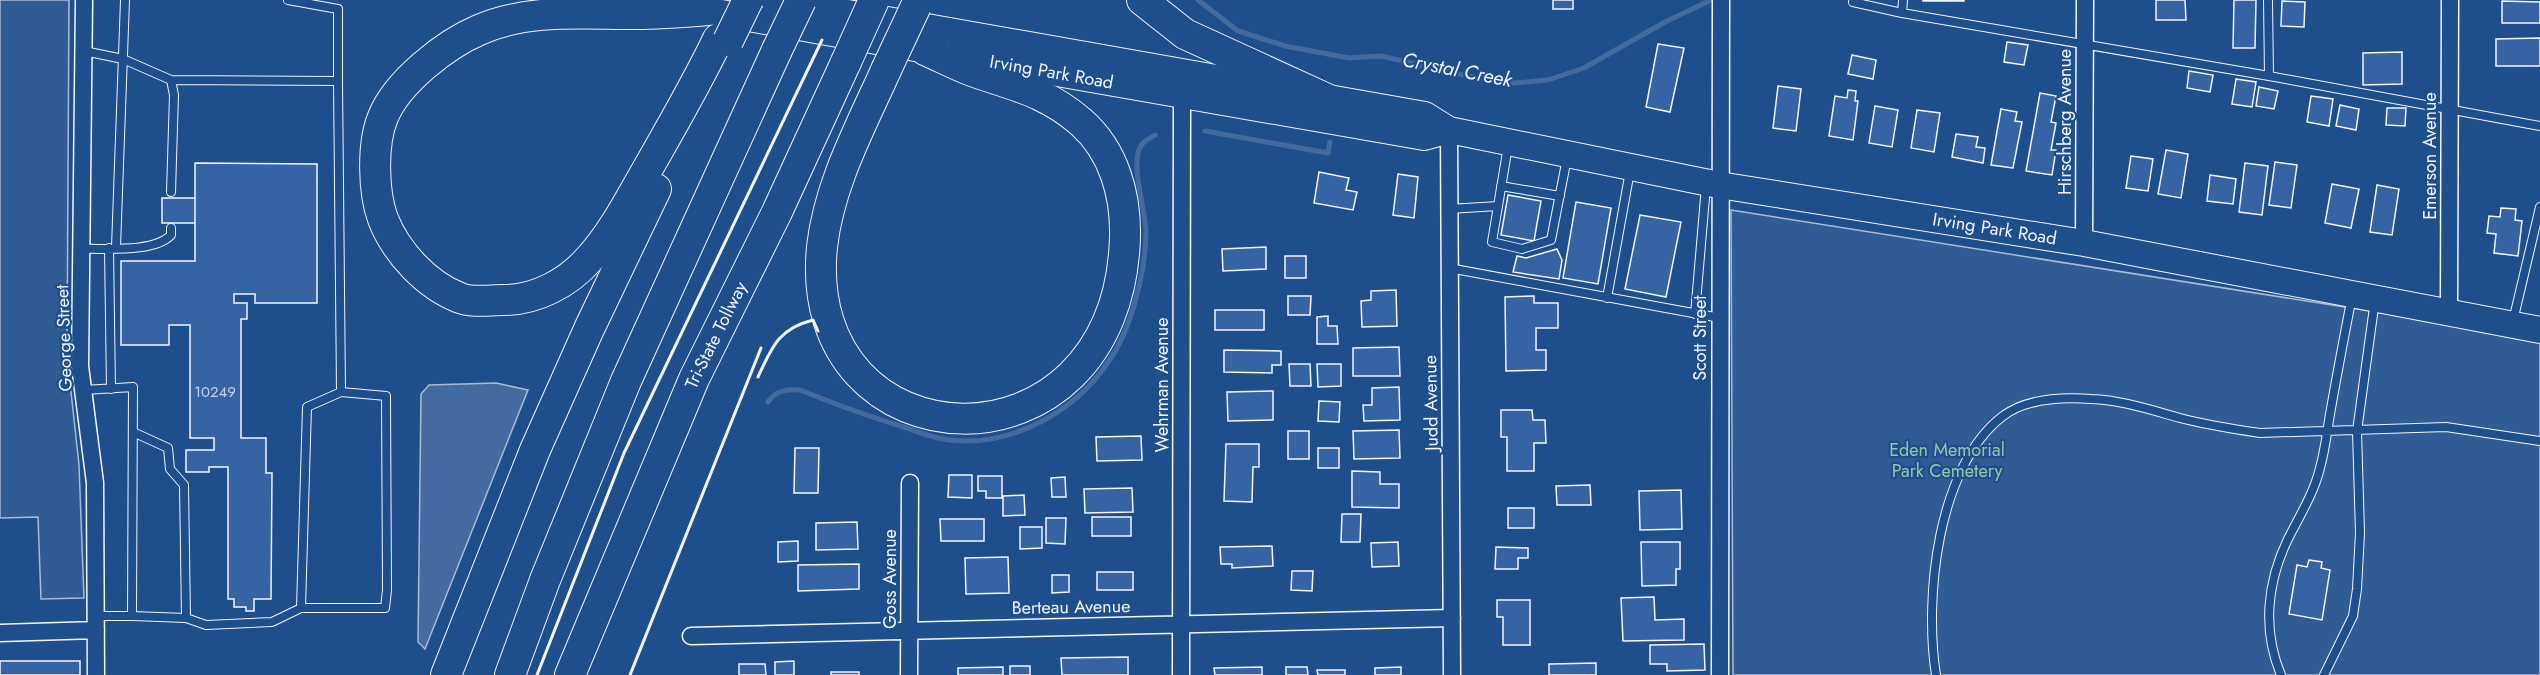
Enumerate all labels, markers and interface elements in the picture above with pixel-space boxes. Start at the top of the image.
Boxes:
water label: Crystal Creek [1400,45,1516,95]
street label: Irving Park Road [988,48,1115,96]
street label: Hirschberg Avenue [2052,49,2078,195]
street label: Emerson Avenue [2417,92,2443,220]
street label: Irving Park Road [1931,206,2059,251]
street label: Tri-State Tollway [678,277,754,393]
street label: George Street [49,283,79,392]
street label: Scott Street [1687,295,1713,381]
street label: Wehrman Avenue [1149,318,1175,452]
street label: Judd Avenue [1417,355,1445,453]
house number: 10249 [194,381,236,403]
park label: Eden Memorial Park Cemetery [1889,437,2005,484]
street label: Goss Avenue [877,529,903,629]
street label: Berteau Avenue [1011,593,1131,621]

